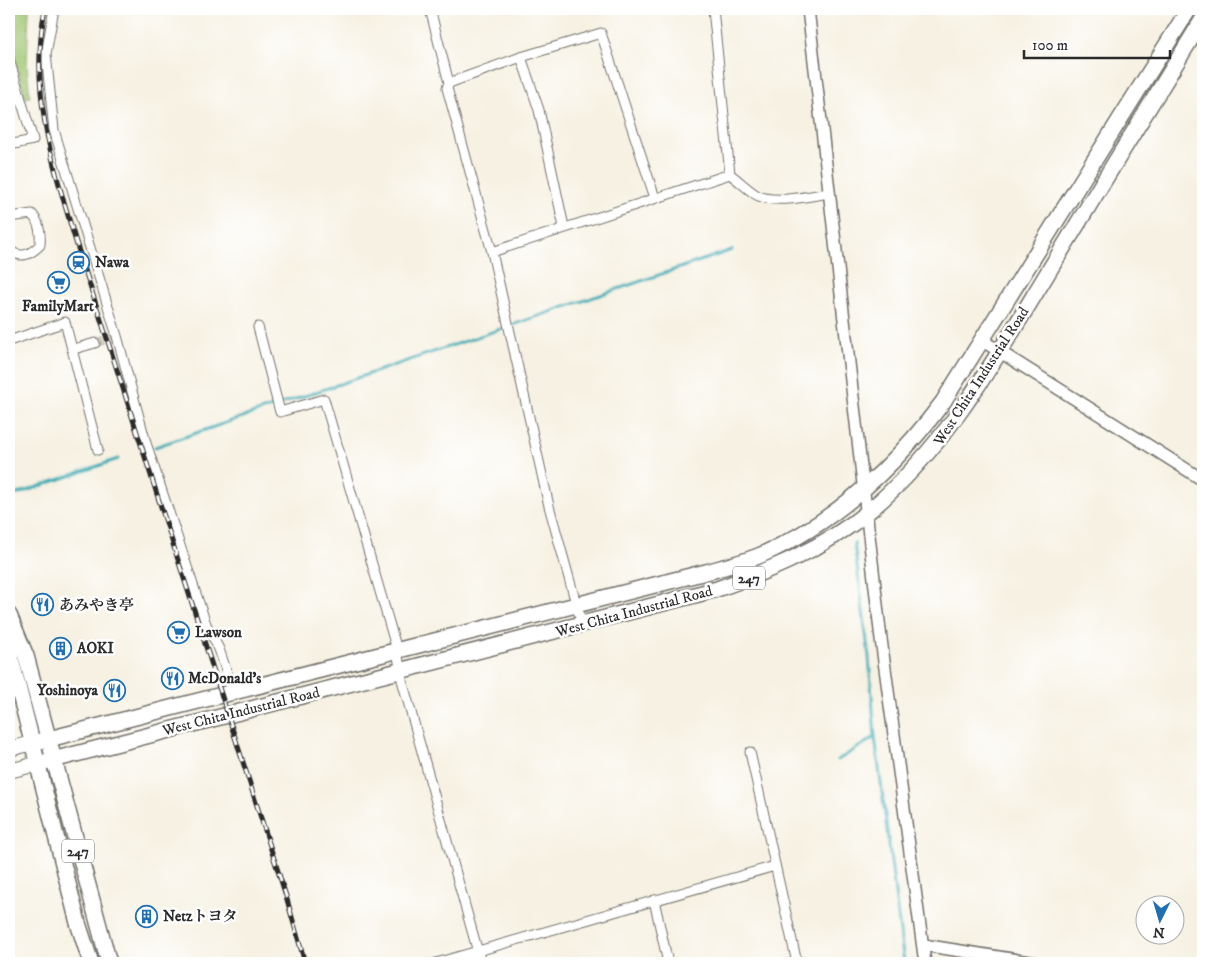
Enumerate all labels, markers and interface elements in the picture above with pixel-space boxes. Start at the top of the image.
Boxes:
scale bar [1024,28,1171,60]
text: 100 m [1032,36,1068,55]
station icon: Nawa [67,250,91,274]
place label: Nawa [95,253,130,272]
supermarket icon: FamilyMart [46,271,70,295]
place label: FamilyMart [22,297,94,316]
street label: West Chita Industrial Road [929,303,1034,450]
road number: 247 [733,566,765,590]
street label: West Chita Industrial Road [553,581,715,642]
restaurant icon: あみやき亭 [31,593,55,617]
place label: あみやき亭 [59,596,134,615]
supermarket icon: Lawson [167,620,191,644]
place label: Lawson [195,623,242,642]
building icon: AOKI [49,636,73,660]
place label: AOKI [76,639,114,658]
restaurant icon: McDonald's [160,666,184,690]
place label: McDonald's [188,669,261,688]
restaurant icon: Yoshinoya [102,678,126,702]
place label: Yoshinoya [36,681,99,700]
street label: West Chita Industrial Road [160,683,322,740]
road number: 247 [62,839,94,862]
north arrow [1134,894,1184,944]
building icon: Netzトヨタ [135,904,159,928]
place label: Netzトヨタ [163,907,238,926]
text: N [1152,922,1165,941]

